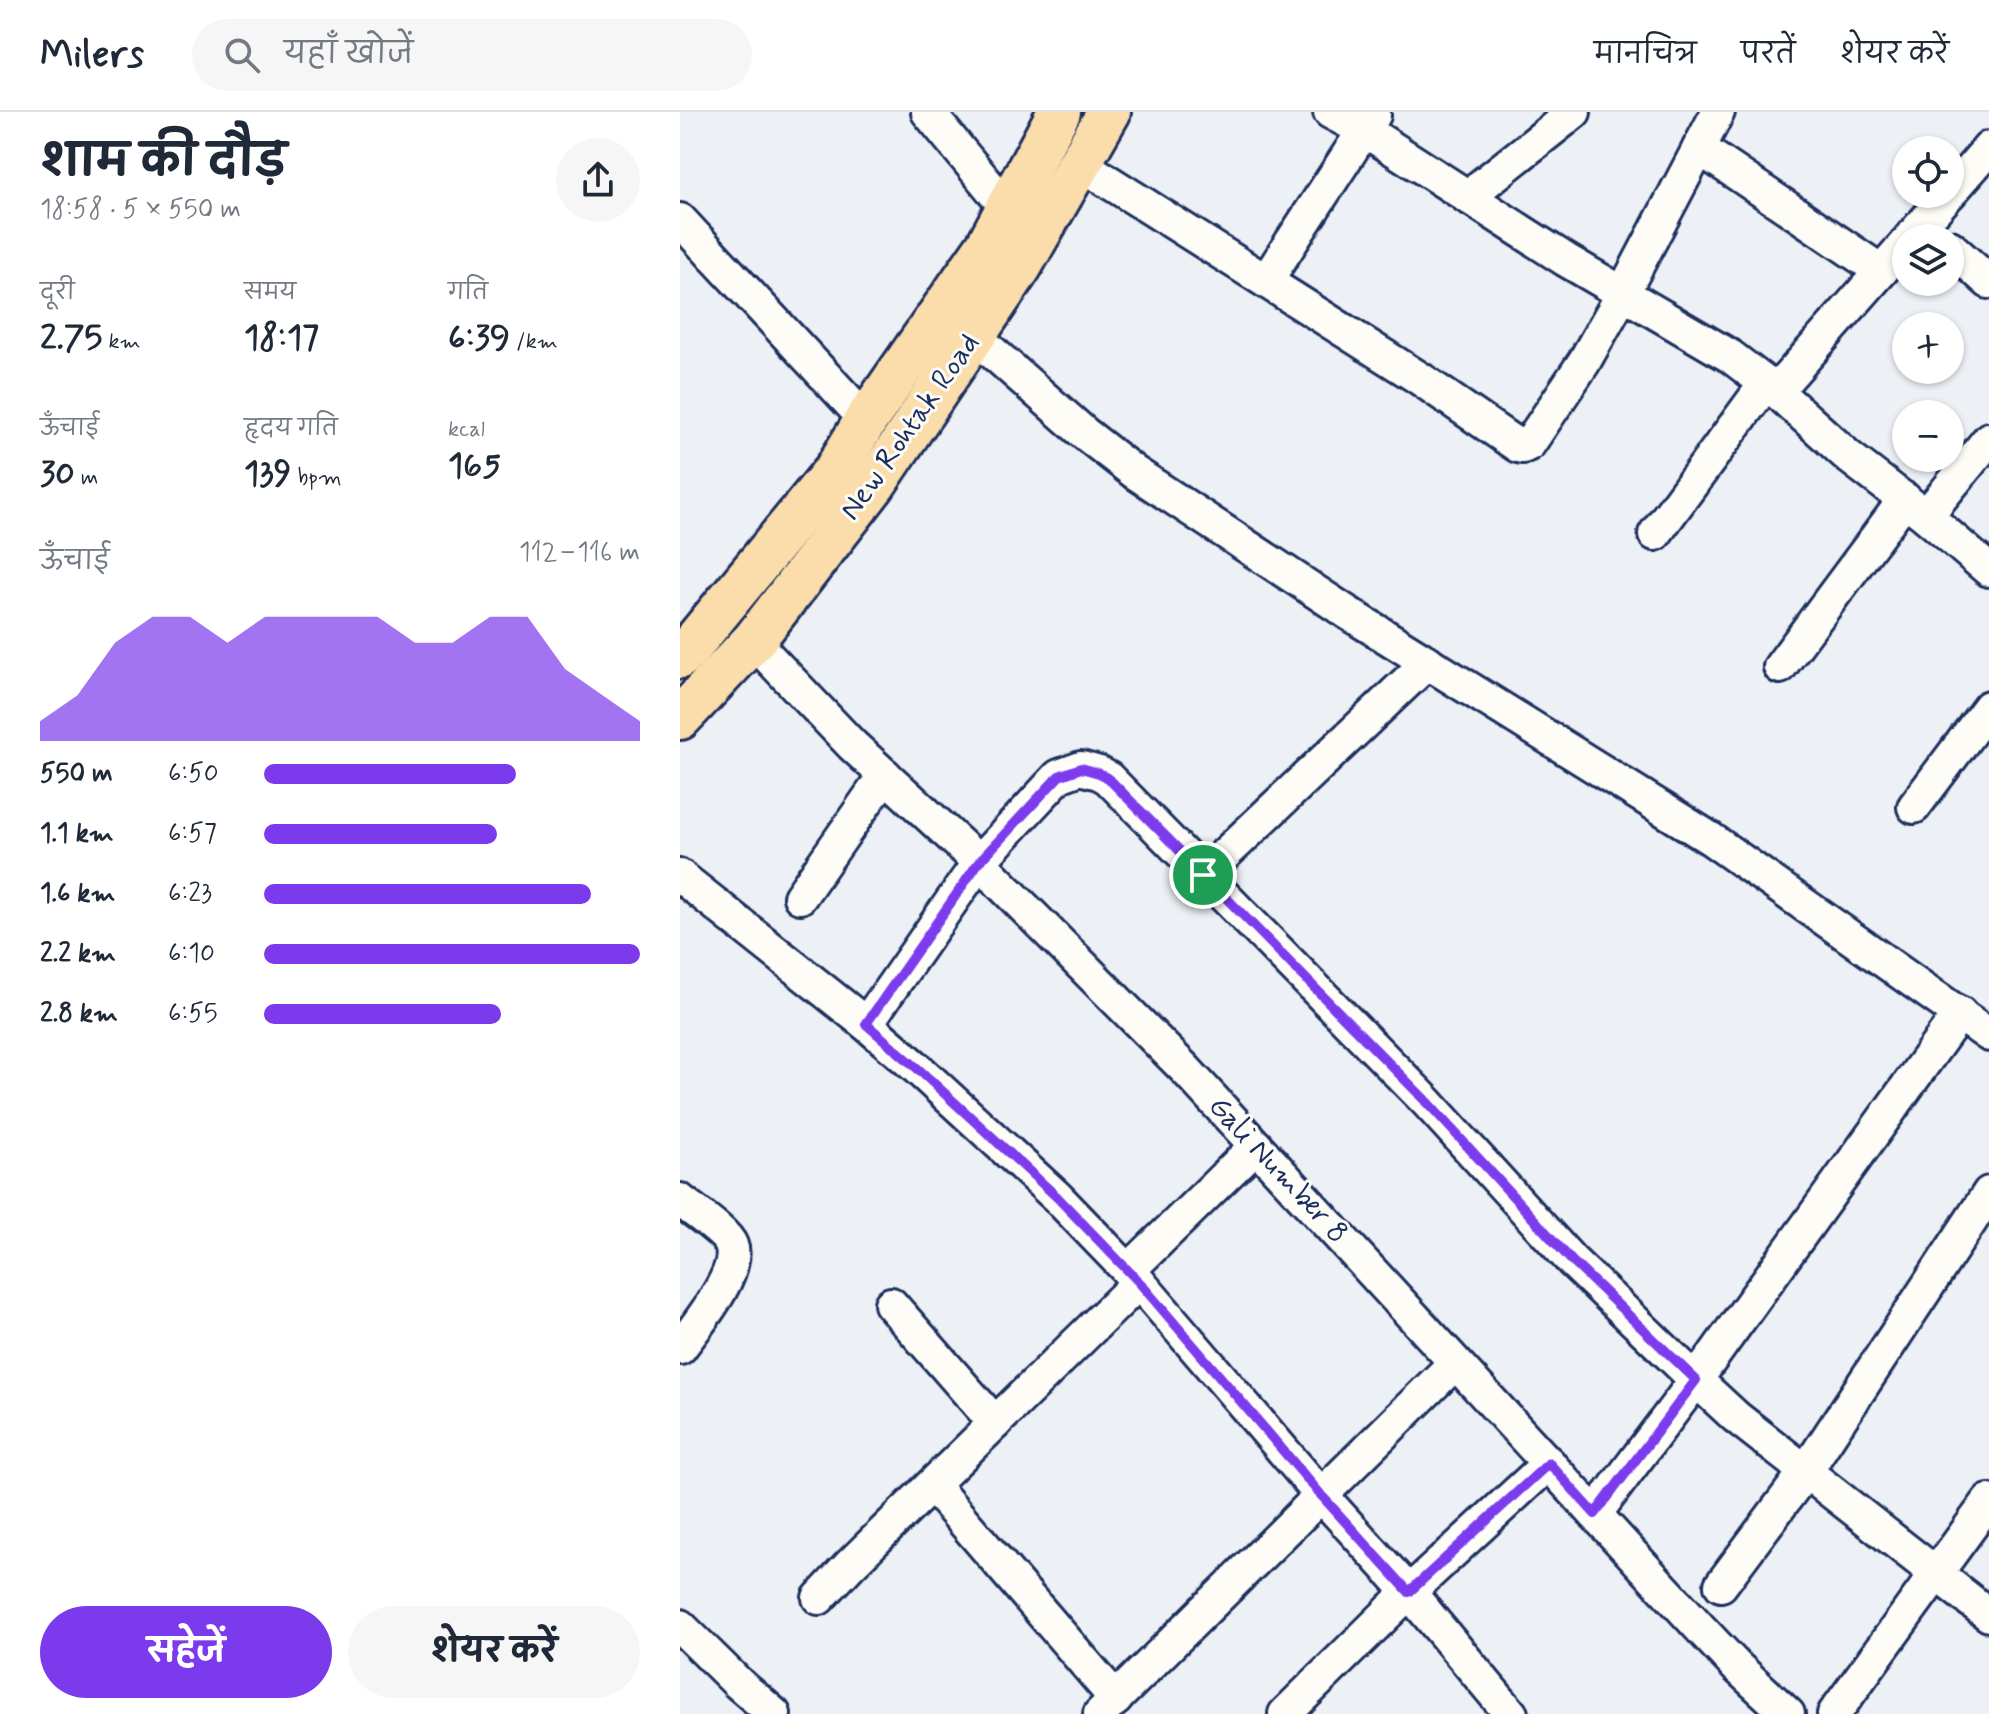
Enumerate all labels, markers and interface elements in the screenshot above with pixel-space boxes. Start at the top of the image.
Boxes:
search box [192,19,752,91]
text: Milers [40,31,144,80]
icon: search [220,33,264,77]
text: यहाँ खोजें [284,35,413,74]
text: मानचित्र [1594,37,1697,74]
text: परतें [1741,37,1796,74]
text: शेयर करें [1840,37,1949,74]
text: शाम की दौड़ [40,134,287,192]
map controls [1892,136,1964,472]
button: locate [1892,136,1964,208]
button: share [556,138,640,222]
text: 18:58 · 5 × 550 m [40,193,241,227]
button: layers [1892,224,1964,296]
text: दूरी [40,279,75,307]
text: समय [244,279,296,307]
text: गति [448,279,488,307]
button: + [1892,312,1964,384]
text: 2.75 [40,316,103,361]
text: 18:17 [244,316,319,361]
text: 6:39 [448,316,510,361]
street label: New Rohtak Road [831,326,989,528]
text: km [103,328,141,356]
text: /km [510,328,558,356]
button: − [1892,400,1964,472]
text: ऊँचाई [40,415,99,443]
text: हृदय गति [244,415,338,443]
text: kcal [448,416,485,444]
text: 165 [448,444,501,489]
text: 30 [40,452,75,497]
text: 139 [244,452,291,497]
text: m [75,464,98,492]
text: bpm [291,464,342,492]
text: 112–116 m [519,536,640,570]
text: ऊँचाई [40,545,110,579]
text: 550 m [40,757,113,791]
text: 6:50 [168,757,219,791]
text: 1.1 km [40,817,114,851]
text: 6:57 [168,817,217,851]
pin [1169,841,1237,909]
icon: arrive [1181,853,1225,897]
text: 1.6 km [40,877,115,911]
text: 6:23 [168,877,212,911]
text: 2.2 km [40,937,116,971]
text: 6:10 [168,937,215,971]
text: 2.8 km [40,997,118,1031]
text: 6:55 [168,997,218,1031]
street label: Gali Number 8 [1199,1088,1357,1252]
button: सहेजें [40,1606,332,1698]
button: शेयर करें [348,1606,640,1698]

